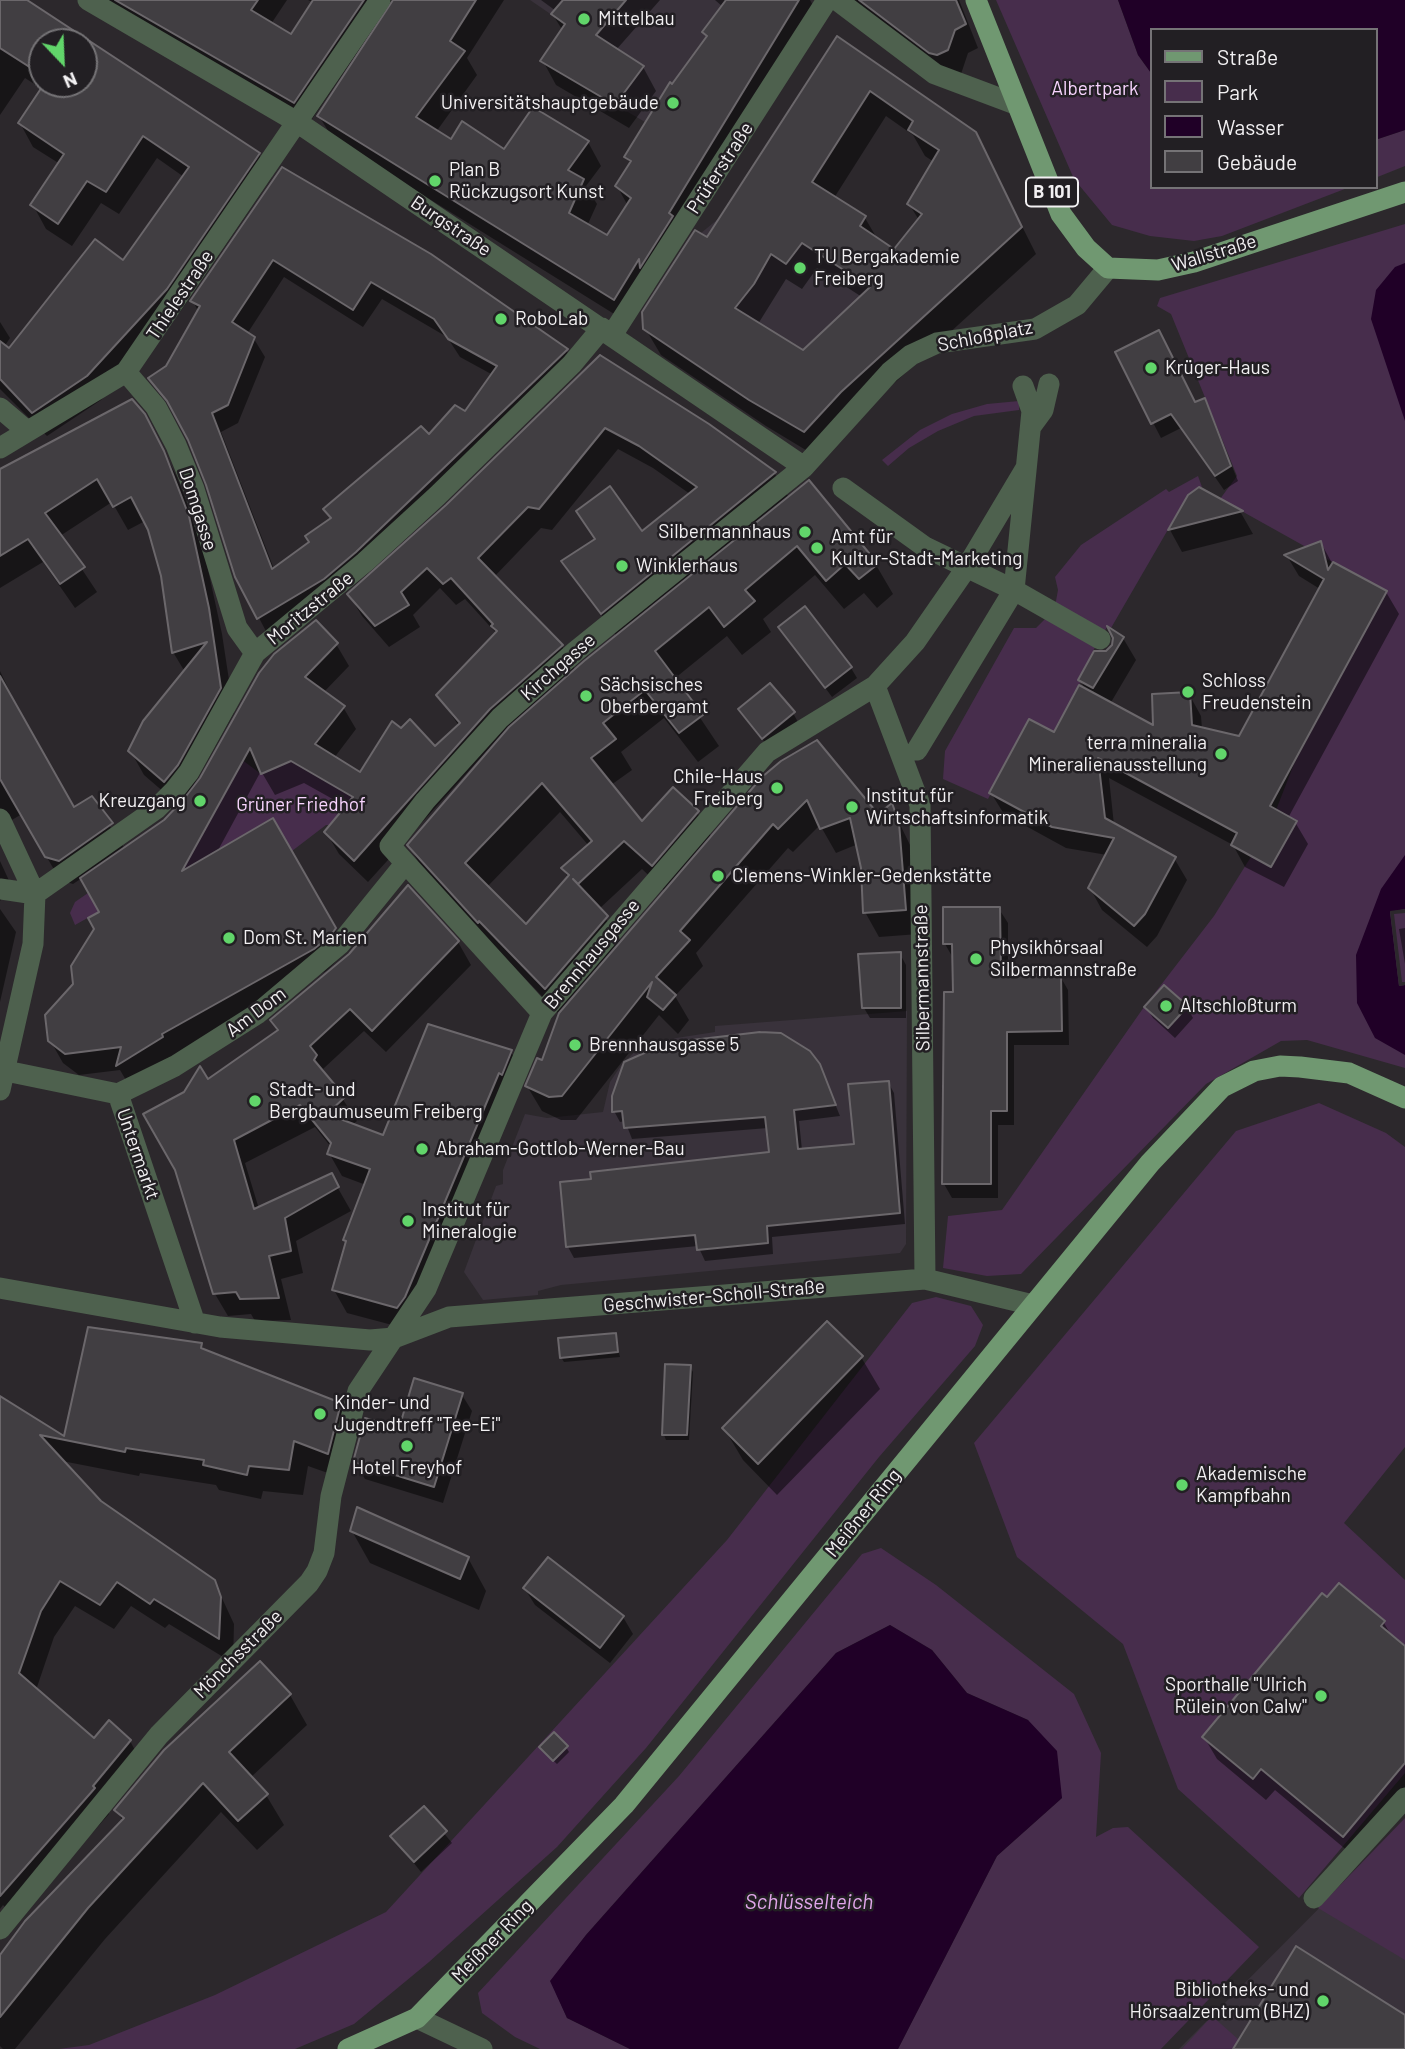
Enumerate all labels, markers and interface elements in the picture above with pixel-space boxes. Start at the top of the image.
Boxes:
place label: Mittelbau [598,8,675,30]
marker: Mittelbau [576,11,592,27]
north arrow [28,28,98,98]
legend [1150,28,1377,189]
text: Straße [1217,44,1278,69]
text: N [60,68,81,94]
park label: Albertpark [1051,78,1139,100]
text: Park [1217,79,1258,104]
place label: Universitätshauptgebäude [441,92,659,114]
marker: Universitätshauptgebäude [665,95,681,111]
text: Wasser [1217,114,1284,139]
street label: Prüferstraße [682,118,758,218]
text: Gebäude [1217,149,1297,174]
place label: Plan B Rückzugsort Kunst [449,159,604,203]
marker: Plan B Rückzugsort Kunst [427,173,443,189]
road number: B 101 [1026,177,1078,206]
street label: Burgstraße [407,191,495,261]
street label: Wallstraße [1169,229,1259,277]
street label: Thielestraße [142,246,218,344]
place label: TU Bergakademie Freiberg [814,246,960,290]
marker: TU Bergakademie Freiberg [792,260,808,276]
place label: RoboLab [515,308,588,330]
marker: RoboLab [493,311,509,327]
street label: Schloßplatz [936,316,1034,356]
place label: Krüger-Haus [1165,357,1270,379]
marker: Krüger-Haus [1143,360,1159,376]
street label: Domgasse [174,465,222,553]
place label: Silbermannhaus [658,521,791,543]
marker: Silbermannhaus [797,524,813,540]
place label: Amt für Kultur-Stadt-Marketing [831,526,1022,570]
marker: Amt für Kultur-Stadt-Marketing [809,540,825,556]
place label: Winklerhaus [636,555,738,577]
marker: Winklerhaus [614,558,630,574]
street label: Moritzstraße [262,566,358,650]
street label: Kirchgasse [516,628,600,706]
place label: Schloss Freudenstein [1202,670,1311,714]
place label: Sächsisches Oberbergamt [600,674,709,718]
marker: Schloss Freudenstein [1180,684,1196,700]
marker: Sächsisches Oberbergamt [578,688,594,704]
place label: terra mineralia Mineralienausstellung [1028,732,1207,776]
marker: terra mineralia Mineralienausstellung [1213,746,1229,762]
place label: Chile-Haus Freiberg [673,766,763,810]
marker: Chile-Haus Freiberg [769,780,785,796]
place label: Institut für Wirtschaftsinformatik [866,785,1048,829]
place label: Kreuzgang [99,790,186,812]
marker: Kreuzgang [192,793,208,809]
park label: Grüner Friedhof [236,794,366,816]
marker: Institut für Wirtschaftsinformatik [844,799,860,815]
place label: Clemens-Winkler-Gedenkstätte [732,865,992,887]
marker: Clemens-Winkler-Gedenkstätte [710,868,726,884]
street label: Brennhausgasse [539,894,645,1014]
street label: Silbermannstraße [909,904,935,1052]
place label: Dom St. Marien [243,927,367,949]
marker: Dom St. Marien [221,930,237,946]
place label: Physikhörsaal Silbermannstraße [990,937,1137,981]
marker: Physikhörsaal Silbermannstraße [968,951,984,967]
street label: Am Dom [222,982,290,1042]
place label: Altschloßturm [1180,995,1297,1017]
marker: Altschloßturm [1158,998,1174,1014]
place label: Brennhausgasse 5 [589,1034,739,1056]
marker: Brennhausgasse 5 [567,1037,583,1053]
place label: Stadt- und Bergbaumuseum Freiberg [269,1079,483,1123]
marker: Stadt- und Bergbaumuseum Freiberg [247,1093,263,1109]
street label: Untermarkt [112,1105,164,1203]
place label: Abraham-Gottlob-Werner-Bau [436,1138,685,1160]
marker: Abraham-Gottlob-Werner-Bau [414,1141,430,1157]
place label: Institut für Mineralogie [422,1199,517,1243]
marker: Institut für Mineralogie [400,1213,416,1229]
street label: Geschwister-Scholl-Straße [602,1275,826,1317]
place label: Kinder- und Jugendtreff "Tee-Ei" [334,1392,501,1436]
marker: Kinder- und Jugendtreff "Tee-Ei" [312,1406,328,1422]
marker: Hotel Freyhof [399,1438,415,1454]
place label: Hotel Freyhof [352,1457,462,1479]
place label: Akademische Kampfbahn [1196,1463,1307,1507]
street label: Meißner Ring [820,1464,906,1562]
marker: Akademische Kampfbahn [1174,1477,1190,1493]
street label: Mönchsstraße [189,1605,287,1703]
place label: Sporthalle "Ulrich Rülein von Calw" [1165,1674,1307,1718]
marker: Sporthalle "Ulrich Rülein von Calw" [1313,1688,1329,1704]
water label: Schlüsselteich [745,1889,873,1915]
street label: Meißner Ring [447,1895,537,1987]
place label: Bibliotheks- und Hörsaalzentrum (BHZ) [1130,1979,1309,2023]
marker: Bibliotheks- und Hörsaalzentrum (BHZ) [1315,1993,1331,2009]

